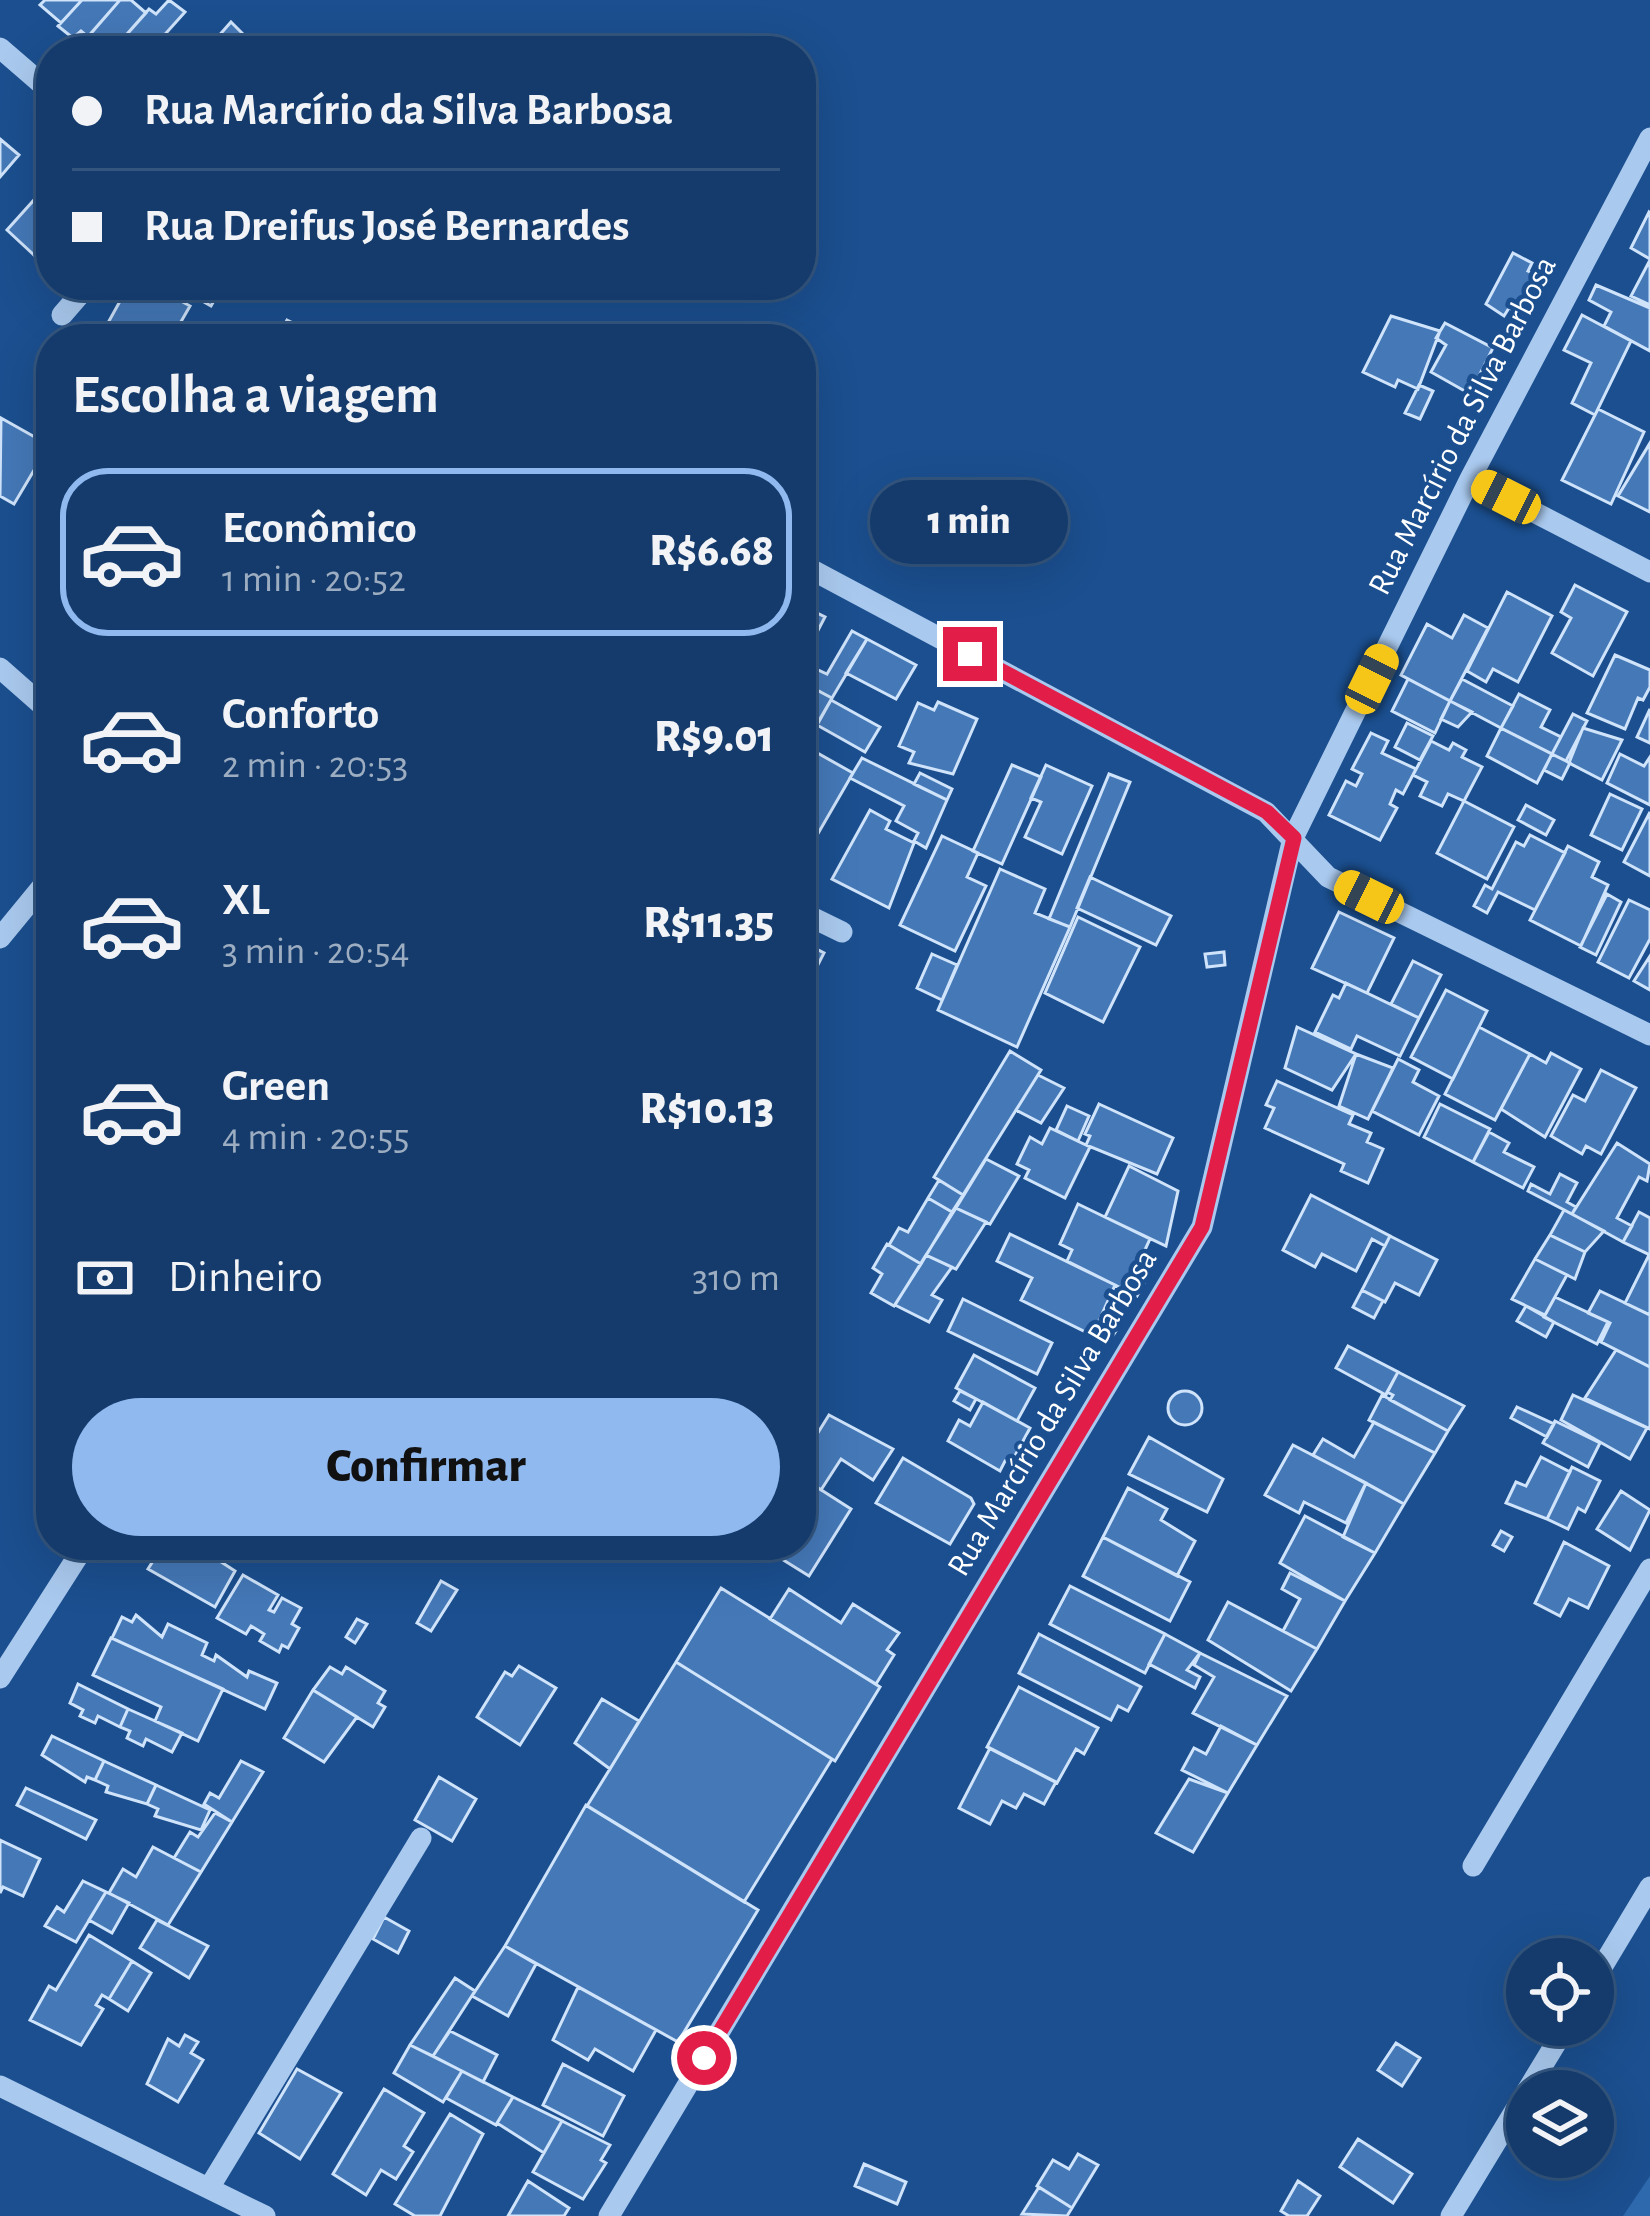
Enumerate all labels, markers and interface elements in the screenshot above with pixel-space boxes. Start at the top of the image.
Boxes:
text: Rua Marcírio da Silva Barbosa [144,88,673,133]
text: Rua Dreifus José Bernardes [144,204,630,249]
street label: Rua Marcírio da Silva Barbosa [1363,251,1563,601]
text: Escolha a viagem [72,369,439,423]
car [1466,465,1546,529]
callout: 1 min [871,480,1069,564]
icon: car [78,498,186,606]
text: 1 min [927,502,1011,541]
text: Econômico [222,506,417,551]
text: R$6.68 [649,529,774,574]
text: 1 min · 20:52 [222,560,406,599]
route end [943,627,997,681]
car [1340,639,1404,719]
icon: car [78,684,186,792]
text: Conforto [222,692,379,737]
text: R$9.01 [654,715,774,760]
text: 2 min · 20:53 [222,746,408,785]
car [1329,865,1409,929]
icon: car [78,870,186,978]
text: XL [222,878,270,923]
text: R$11.35 [643,901,774,946]
text: 3 min · 20:54 [222,932,409,971]
icon: car [78,1056,186,1164]
text: Green [222,1064,330,1109]
text: R$10.13 [640,1087,774,1132]
text: 4 min · 20:55 [222,1118,410,1157]
street label: Rua Marcírio da Silva Barbosa [942,1244,1164,1582]
icon: cash [72,1245,138,1311]
text: Dinheiro [168,1255,323,1300]
text: 310 m [692,1259,780,1298]
button: Confirmar [72,1398,780,1536]
map controls [1506,1938,1614,2178]
button: locate [1506,1938,1614,2046]
route start [677,2031,731,2085]
button: layers [1506,2070,1614,2178]

